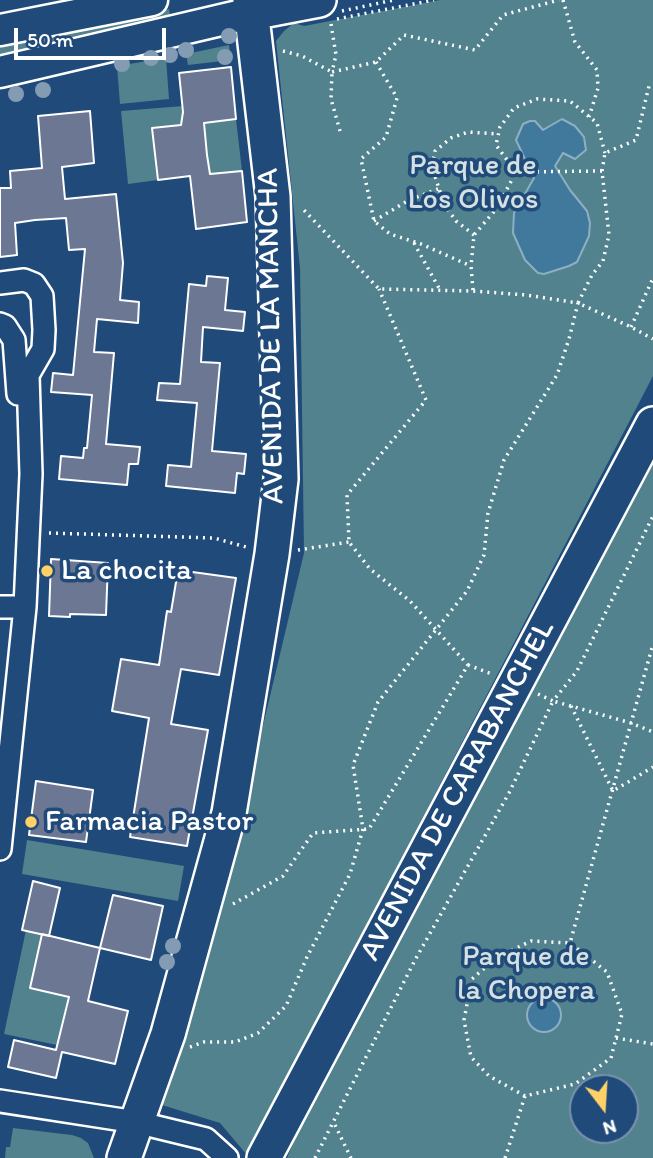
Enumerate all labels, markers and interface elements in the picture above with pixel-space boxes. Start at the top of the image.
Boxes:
scale bar [18,14,170,58]
text: 50 m [27,27,73,52]
park label: Parque de Los Olivos [407,148,539,218]
street label: AVENIDA DE LA MANCHA [251,168,293,504]
place label: La chocita [61,553,192,589]
marker: La chocita [39,563,55,579]
street label: AVENIDA DE CARABANCHEL [353,615,563,967]
place label: Farmacia Pastor [45,804,253,840]
marker: Farmacia Pastor [23,814,39,830]
park label: Parque de la Chopera [457,939,595,1010]
north arrow [569,1074,639,1144]
text: N [600,1115,619,1141]

